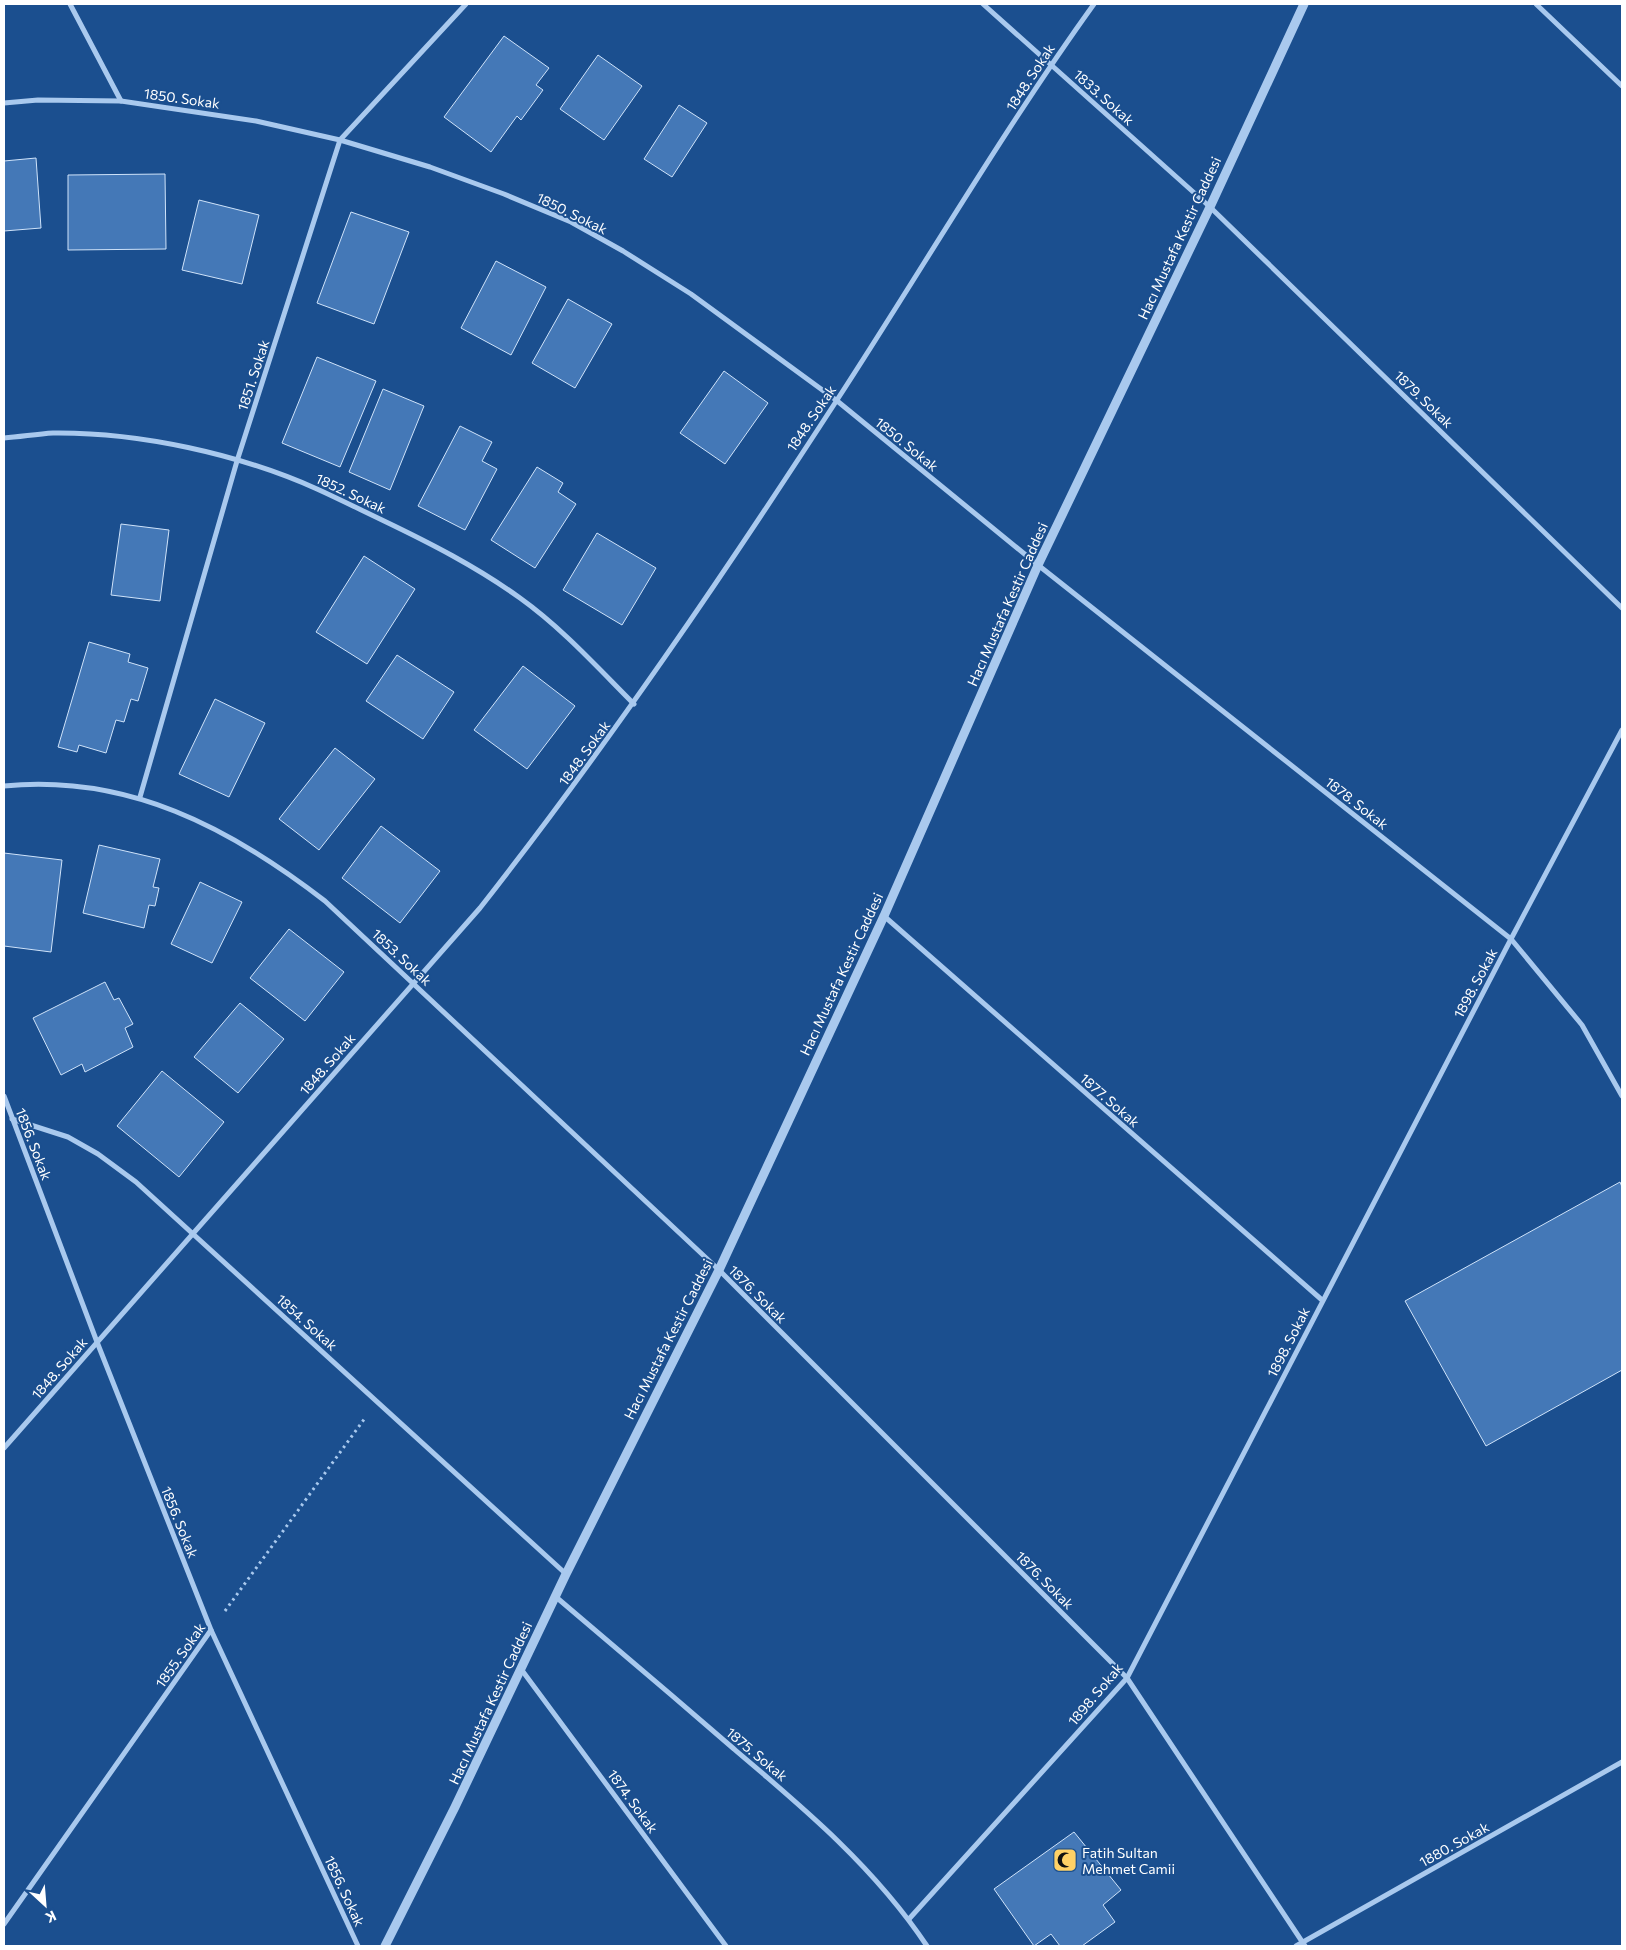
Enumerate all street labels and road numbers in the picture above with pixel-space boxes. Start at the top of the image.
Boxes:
street label: 1848. Sokak [1002,40,1058,114]
street label: 1833. Sokak [1070,66,1138,129]
street label: 1850. Sokak [143,84,221,112]
street label: Hacı Mustafa Kestir Caddesi [1134,154,1224,322]
street label: 1850. Sokak [534,189,610,238]
street label: 1851. Sokak [234,337,273,413]
street label: 1879. Sokak [1391,367,1457,431]
street label: 1848. Sokak [783,381,840,454]
street label: 1850. Sokak [872,413,942,475]
street label: 1852. Sokak [313,469,389,517]
street label: Hacı Mustafa Kestir Caddesi [963,519,1051,689]
street label: 1848. Sokak [555,717,614,789]
street label: 1878. Sokak [1322,773,1392,833]
street label: Hacı Mustafa Kestir Caddesi [796,890,886,1058]
street label: 1853. Sokak [369,925,436,989]
street label: 1898. Sokak [1450,945,1501,1021]
street label: 1848. Sokak [296,1029,359,1098]
street label: 1877. Sokak [1077,1070,1144,1131]
street label: 1856. Sokak [12,1106,56,1183]
street label: Hacı Mustafa Kestir Caddesi [620,1256,716,1422]
street label: 1876. Sokak [725,1261,791,1327]
street label: 1854. Sokak [273,1290,341,1354]
street label: 1898. Sokak [1263,1304,1313,1380]
street label: 1848. Sokak [28,1333,91,1402]
street label: 1856. Sokak [158,1484,202,1561]
street label: 1876. Sokak [1012,1547,1078,1613]
street label: 1855. Sokak [151,1619,209,1691]
street label: Hacı Mustafa Kestir Caddesi [445,1619,535,1787]
street label: 1898. Sokak [1064,1659,1126,1729]
street label: 1875. Sokak [723,1723,791,1785]
street label: 1874. Sokak [604,1766,662,1836]
street label: 1880. Sokak [1416,1818,1492,1870]
street label: 1856. Sokak [321,1853,369,1929]

